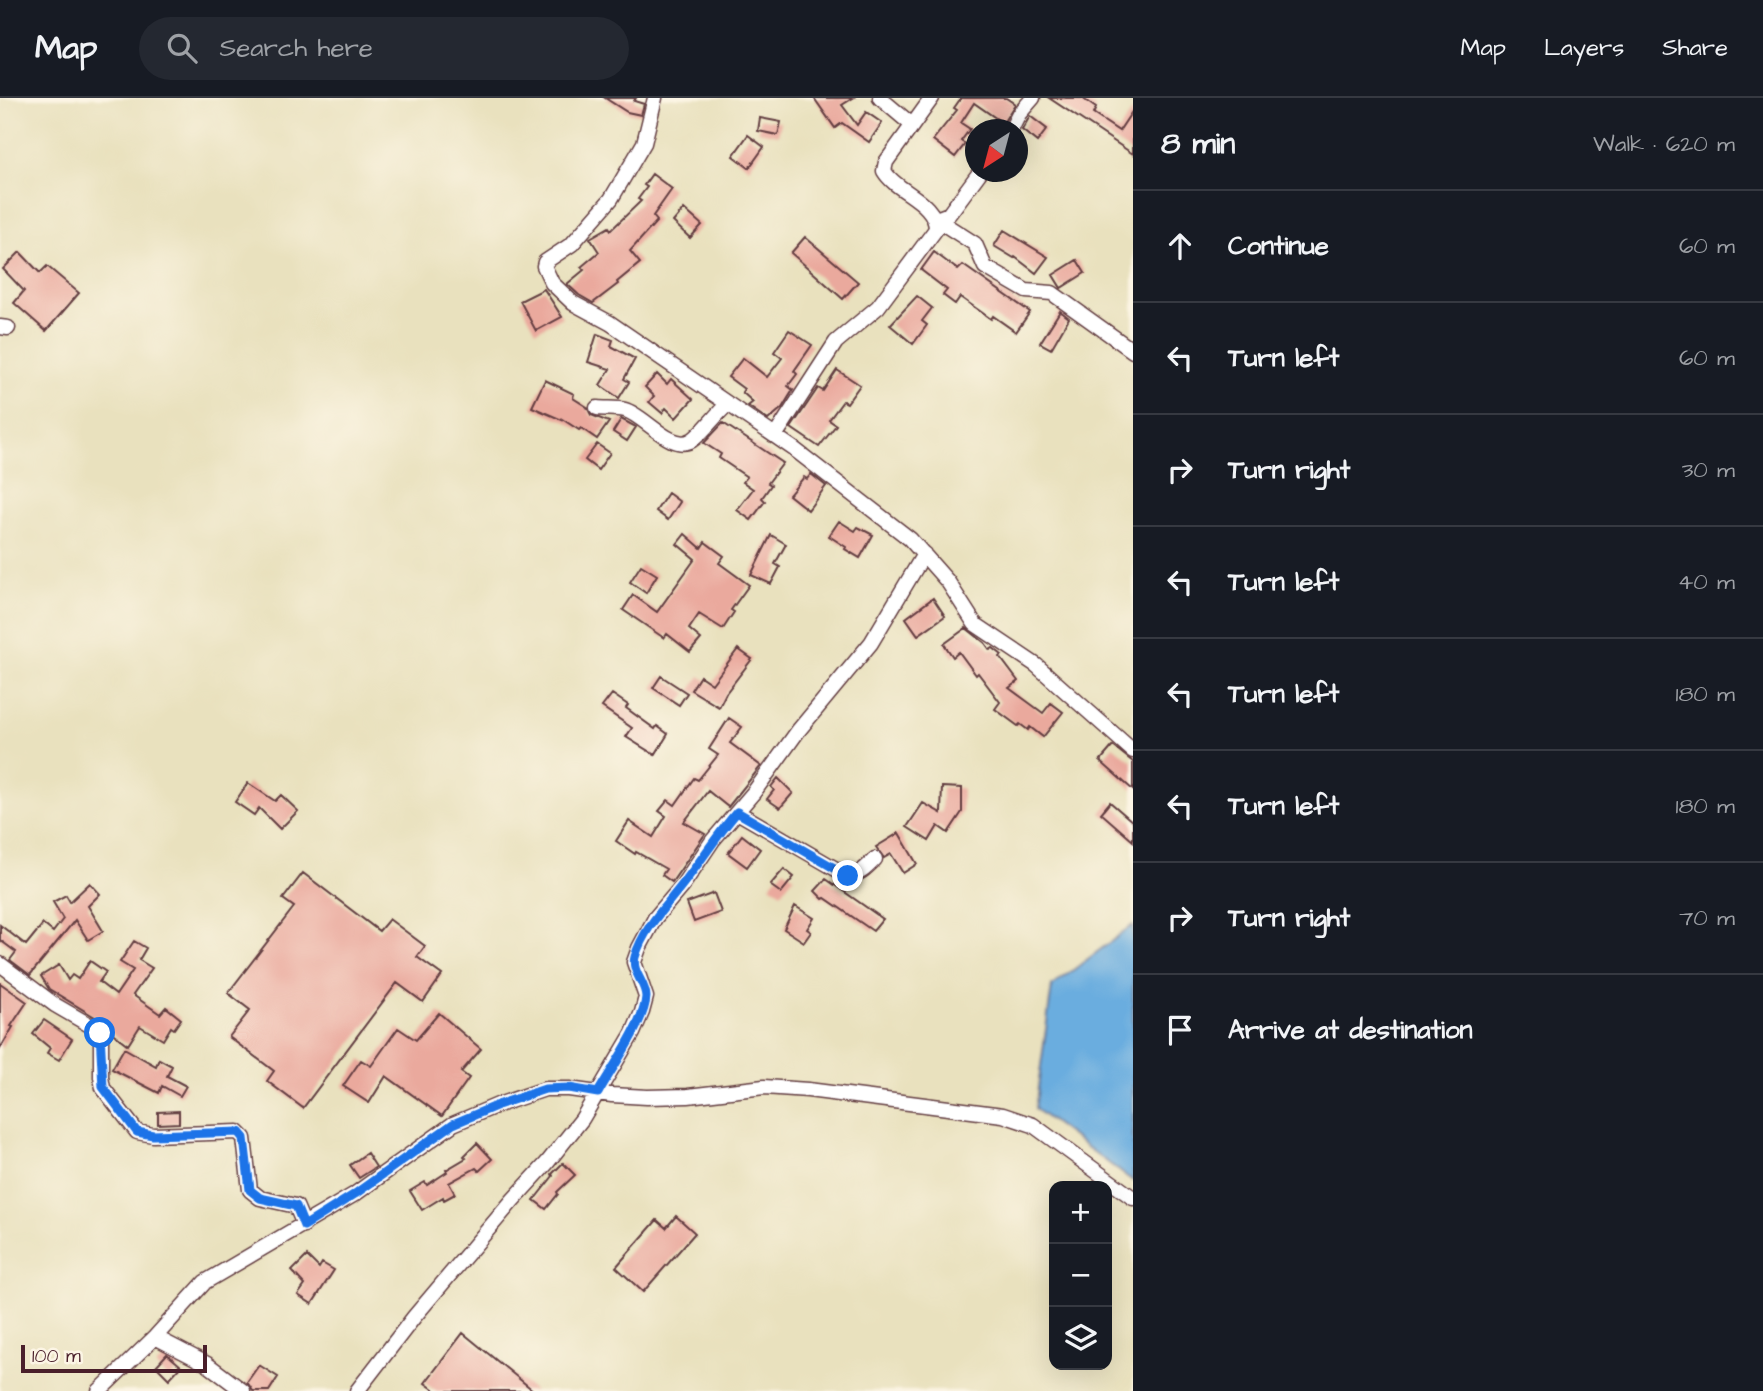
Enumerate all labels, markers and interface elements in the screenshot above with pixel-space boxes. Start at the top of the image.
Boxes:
search box [139,17,629,80]
text: Map [35,25,97,71]
icon: search [163,29,201,67]
text: Search here [219,30,373,66]
text: Map [1461,31,1506,65]
text: Layers [1544,31,1624,65]
text: Share [1662,31,1728,65]
north arrow [965,119,1028,182]
text: 8 min [1161,123,1235,165]
text: Walk · 620 m [1593,128,1735,160]
icon: ahead [1161,227,1199,265]
text: Continue [1228,228,1329,264]
text: 60 m [1679,230,1735,262]
icon: left [1161,339,1199,377]
text: Turn left [1228,340,1339,376]
text: 60 m [1679,342,1735,374]
icon: right [1161,451,1199,489]
text: Turn right [1228,452,1350,488]
text: 30 m [1682,454,1735,486]
icon: left [1161,563,1199,601]
text: Turn left [1228,564,1339,600]
text: 40 m [1678,566,1735,598]
icon: left [1161,675,1199,713]
text: Turn left [1228,676,1339,712]
text: 180 m [1676,678,1735,710]
icon: left [1161,787,1199,825]
text: Turn left [1228,788,1339,824]
text: 180 m [1676,790,1735,822]
route end [832,860,863,891]
icon: right [1161,899,1199,937]
text: Turn right [1228,900,1350,936]
text: 70 m [1679,902,1735,934]
icon: arrive [1161,1011,1199,1049]
text: Arrive at destination [1228,1012,1473,1048]
route start [84,1017,115,1048]
map controls [1049,1181,1112,1370]
button: + [1049,1181,1112,1244]
button: − [1049,1244,1112,1307]
button: layers [1049,1307,1112,1370]
scale bar [21,1342,206,1374]
text: 100 m [32,1343,81,1370]

